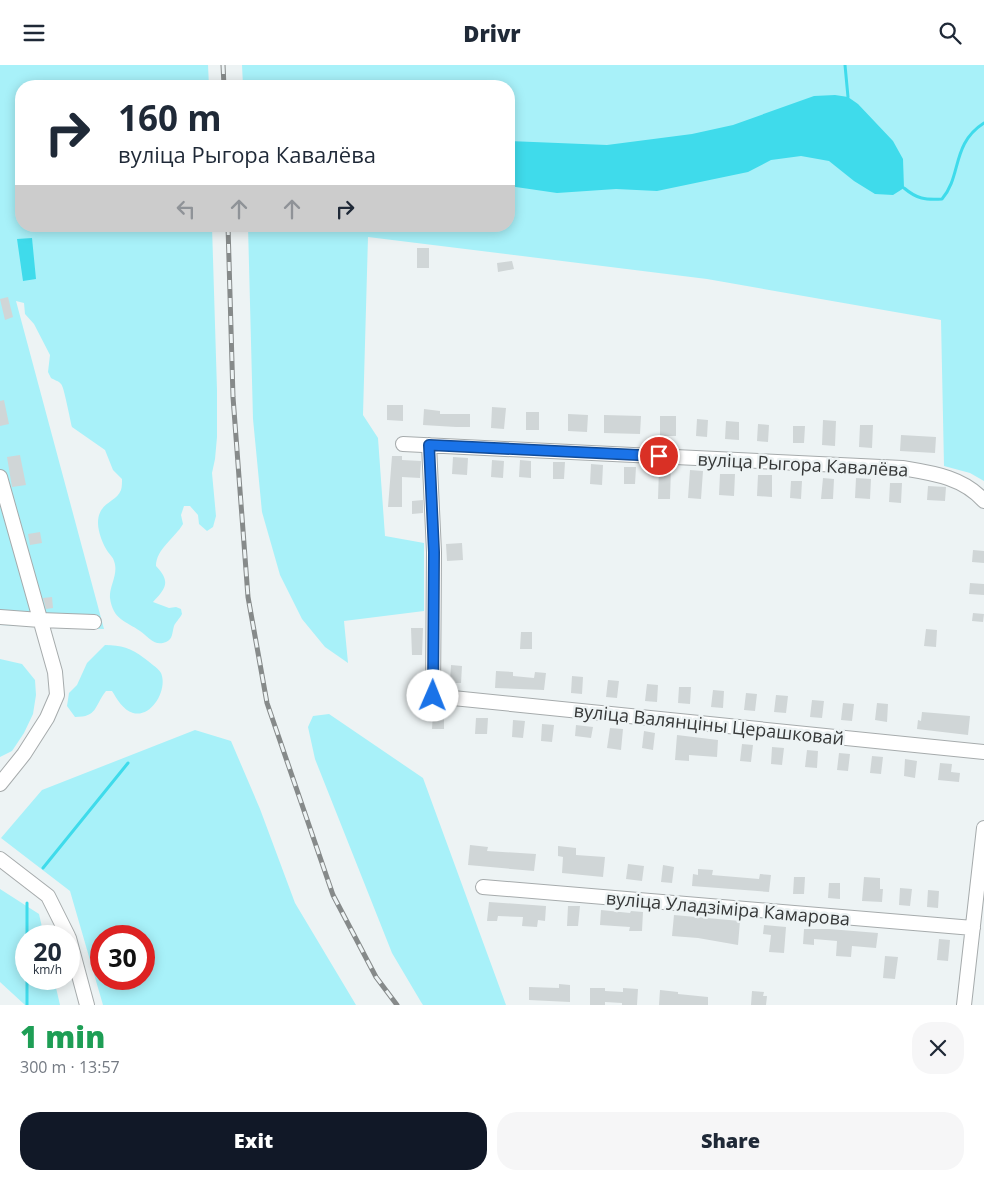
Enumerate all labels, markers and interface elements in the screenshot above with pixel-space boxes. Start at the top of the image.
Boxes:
text: Drivr [463,18,521,48]
icon: menu [20,19,48,47]
icon: search [936,19,964,47]
text: 160 m [118,94,222,141]
icon: right [35,100,100,165]
text: вуліца Рыгора Кавалёва [118,139,376,169]
icon: left [172,195,200,223]
icon: ahead [225,195,253,223]
icon: ahead [278,195,306,223]
icon: right [331,195,359,223]
pin [638,435,680,477]
icon: arrive [645,442,673,470]
street label: вуліца Рыгора Кавалёва [697,446,909,482]
position arrow [406,669,458,721]
street label: вуліца Валянціны Церашковай [573,698,845,750]
street label: вуліца Уладзіміра Камарова [605,885,851,931]
speed limit sign: 30 [90,925,155,990]
text: 20 [33,934,62,968]
text: km/h [33,961,62,978]
text: 1 min [20,1016,105,1057]
button: close [912,1022,964,1074]
text: 300 m · 13:57 [20,1056,120,1078]
button: Exit [20,1112,487,1170]
button: Share [497,1112,964,1170]

